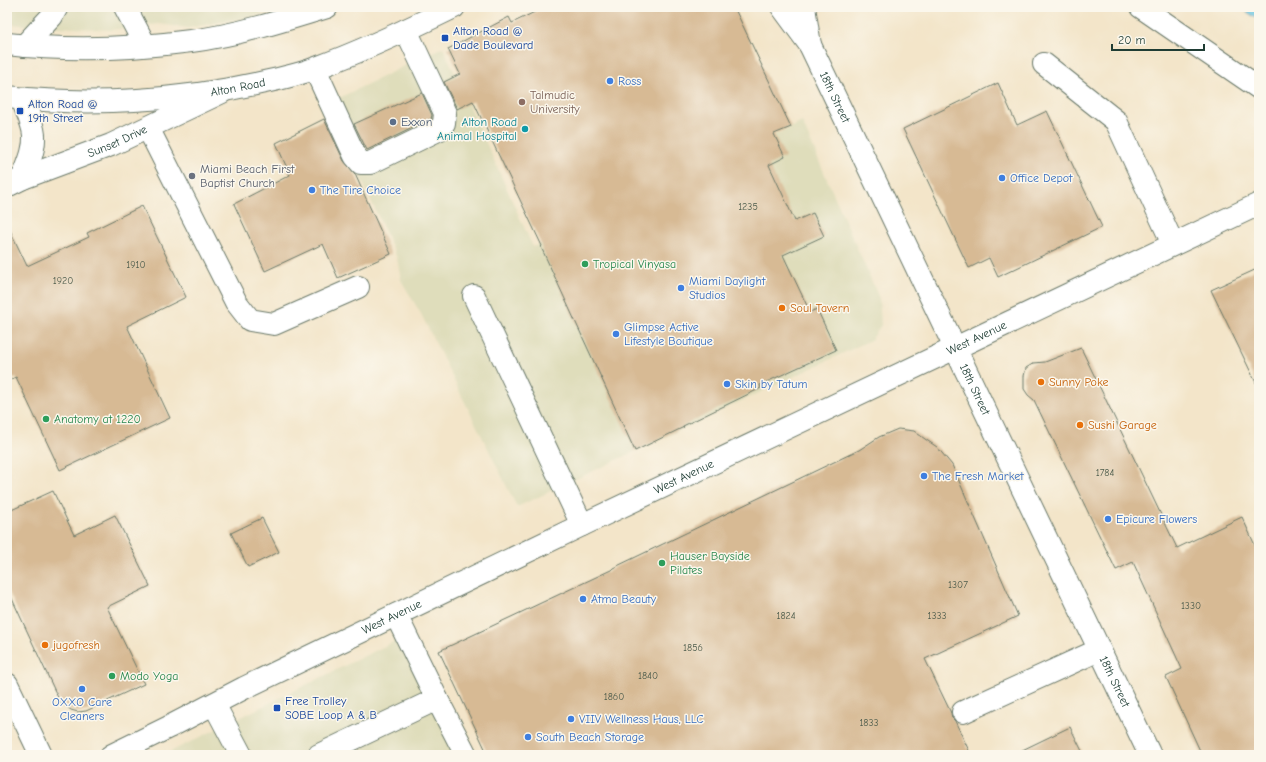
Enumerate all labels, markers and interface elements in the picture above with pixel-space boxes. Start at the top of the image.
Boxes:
place label: Alton Road @ Dade Boulevard [453,24,533,52]
scale bar [1112,26,1204,52]
marker: Alton Road @ Dade Boulevard [440,33,450,43]
text: 20 m [1118,33,1146,47]
street label: 18th Street [817,69,853,125]
place label: Ross [618,74,641,88]
street label: Alton Road [210,75,267,99]
marker: Ross [605,76,615,86]
place label: Talmudic University [530,88,580,116]
place label: Alton Road @ 19th Street [28,97,98,125]
marker: Talmudic University [517,97,527,107]
marker: Alton Road @ 19th Street [15,106,25,116]
place label: Exxon [401,115,432,129]
place label: Alton Road Animal Hospital [437,115,517,143]
marker: Exxon [388,117,398,127]
street label: Sunset Drive [85,122,149,160]
marker: Alton Road Animal Hospital [520,124,530,134]
place label: Miami Beach First Baptist Church [200,162,295,190]
marker: Miami Beach First Baptist Church [187,171,197,181]
place label: Office Depot [1010,171,1073,185]
marker: Office Depot [997,173,1007,183]
place label: The Tire Choice [320,183,401,197]
marker: The Tire Choice [307,185,317,195]
house number: 1235 [738,201,758,213]
place label: Tropical Vinyasa [593,257,676,271]
house number: 1910 [126,259,146,271]
marker: Tropical Vinyasa [580,259,590,269]
place label: Miami Daylight Studios [689,274,766,302]
house number: 1920 [53,275,73,287]
marker: Miami Daylight Studios [676,283,686,293]
place label: Soul Tavern [790,301,849,315]
marker: Soul Tavern [777,303,787,313]
street label: West Avenue [944,318,1009,358]
place label: Glimpse Active Lifestyle Boutique [624,320,713,348]
marker: Glimpse Active Lifestyle Boutique [611,329,621,339]
street label: 18th Street [957,362,993,418]
place label: Sunny Poke [1049,375,1109,389]
place label: Skin by Tatum [735,377,807,391]
marker: Sunny Poke [1036,377,1046,387]
marker: Skin by Tatum [722,379,732,389]
place label: Anatomy at 1220 [54,412,141,426]
marker: Anatomy at 1220 [41,414,51,424]
place label: Sushi Garage [1088,418,1157,432]
marker: Sushi Garage [1075,420,1085,430]
street label: West Avenue [652,457,716,497]
house number: 1784 [1096,467,1114,479]
place label: The Fresh Market [932,469,1024,483]
marker: The Fresh Market [919,471,929,481]
place label: Epicure Flowers [1116,512,1197,526]
marker: Epicure Flowers [1103,514,1113,524]
place label: Hauser Bayside Pilates [670,549,750,577]
marker: Hauser Bayside Pilates [657,558,667,568]
house number: 1307 [948,579,968,591]
place label: Atma Beauty [591,592,657,606]
marker: Atma Beauty [578,594,588,604]
street label: West Avenue [360,596,424,637]
house number: 1330 [1181,600,1201,612]
house number: 1824 [776,610,796,622]
house number: 1333 [927,610,947,622]
place label: jugofresh [51,638,100,652]
marker: jugofresh [40,640,50,650]
house number: 1856 [683,642,703,654]
street label: 18th Street [1097,654,1133,710]
place label: Modo Yoga [120,669,178,683]
house number: 1840 [638,670,658,682]
marker: Modo Yoga [107,671,117,681]
marker: OXXO Care Cleaners [77,684,87,694]
house number: 1860 [604,691,624,703]
place label: Free Trolley SOBE Loop A & B [285,694,377,722]
place label: OXXO Care Cleaners [52,695,112,723]
marker: Free Trolley SOBE Loop A & B [272,703,282,713]
place label: VIIV Wellness Haus, LLC [579,712,704,726]
marker: VIIV Wellness Haus, LLC [566,714,576,724]
house number: 1833 [859,717,879,729]
place label: South Beach Storage [536,730,644,744]
marker: South Beach Storage [523,732,533,742]

